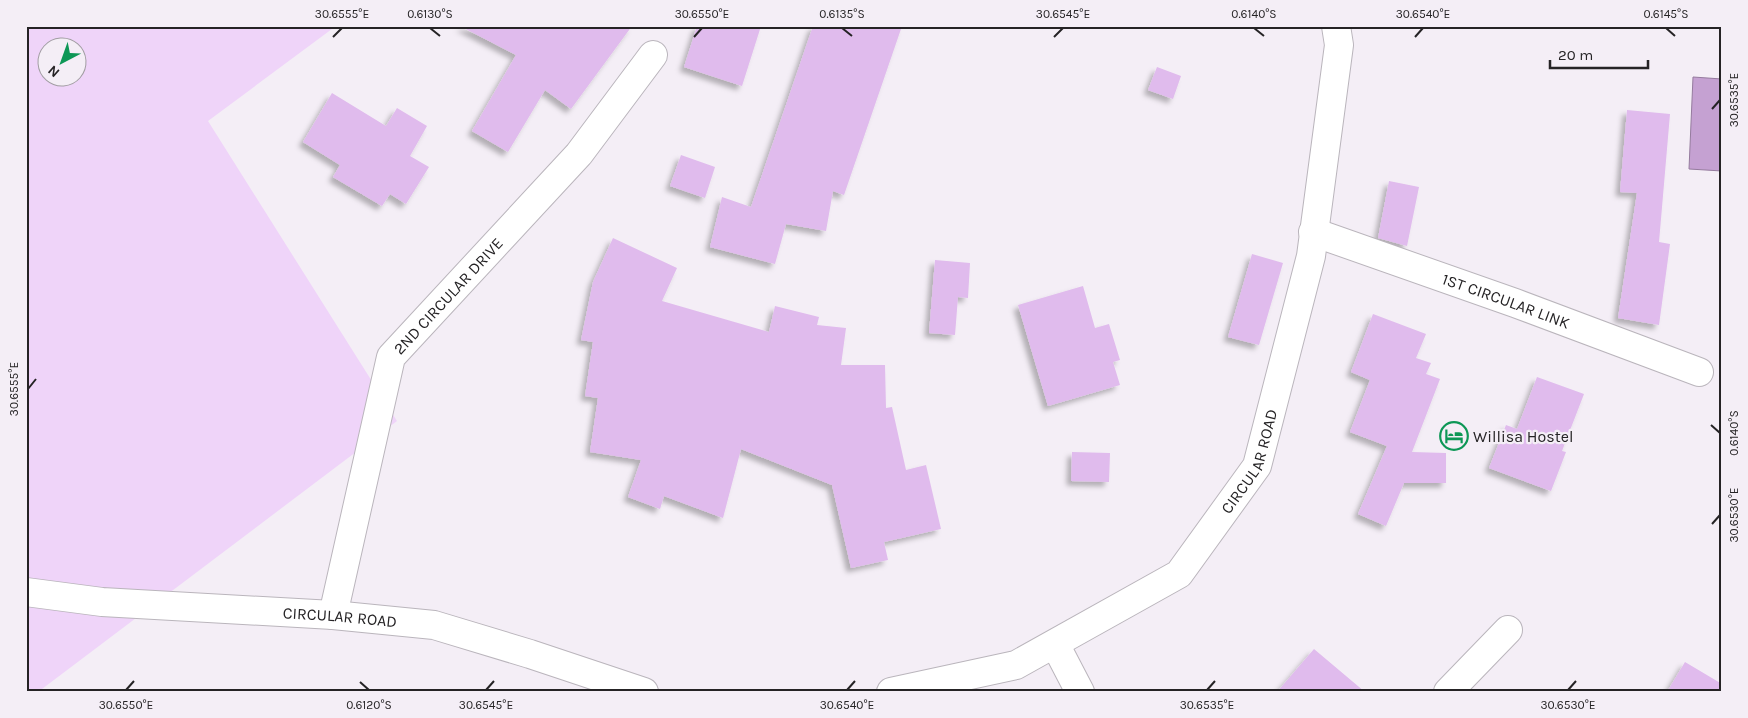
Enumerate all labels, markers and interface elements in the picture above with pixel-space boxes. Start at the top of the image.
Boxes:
text: 30.6555°E [315,7,369,21]
text: 0.6130°S [407,7,453,21]
text: 30.6550°E [675,7,729,21]
text: 0.6135°S [819,7,865,21]
text: 30.6545°E [1036,7,1090,21]
text: 0.6140°S [1231,7,1277,21]
text: 30.6540°E [1396,7,1450,21]
text: 0.6145°S [1644,7,1688,21]
north arrow [38,38,88,88]
scale bar [1550,38,1648,70]
text: 20 m [1558,46,1593,64]
text: N [44,62,63,81]
text: 30.6535°E [1727,73,1741,127]
street label: 2ND CIRCULAR DRIVE [389,234,507,358]
street label: 1ST CIRCULAR LINK [1440,269,1573,333]
text: 30.6555°E [7,362,21,416]
street label: CIRCULAR ROAD [1217,407,1281,517]
text: 0.6140°S [1727,410,1741,456]
hotel icon: Willisa Hostel [1439,421,1469,451]
place label: Willisa Hostel [1473,427,1573,446]
text: 30.6530°E [1727,487,1741,543]
street label: CIRCULAR ROAD [282,603,398,631]
text: 30.6550°E [99,698,153,712]
text: 0.6120°S [346,698,392,712]
text: 30.6545°E [459,698,513,712]
text: 30.6540°E [820,698,874,712]
text: 30.6535°E [1180,698,1234,712]
text: 30.6530°E [1540,698,1596,712]

